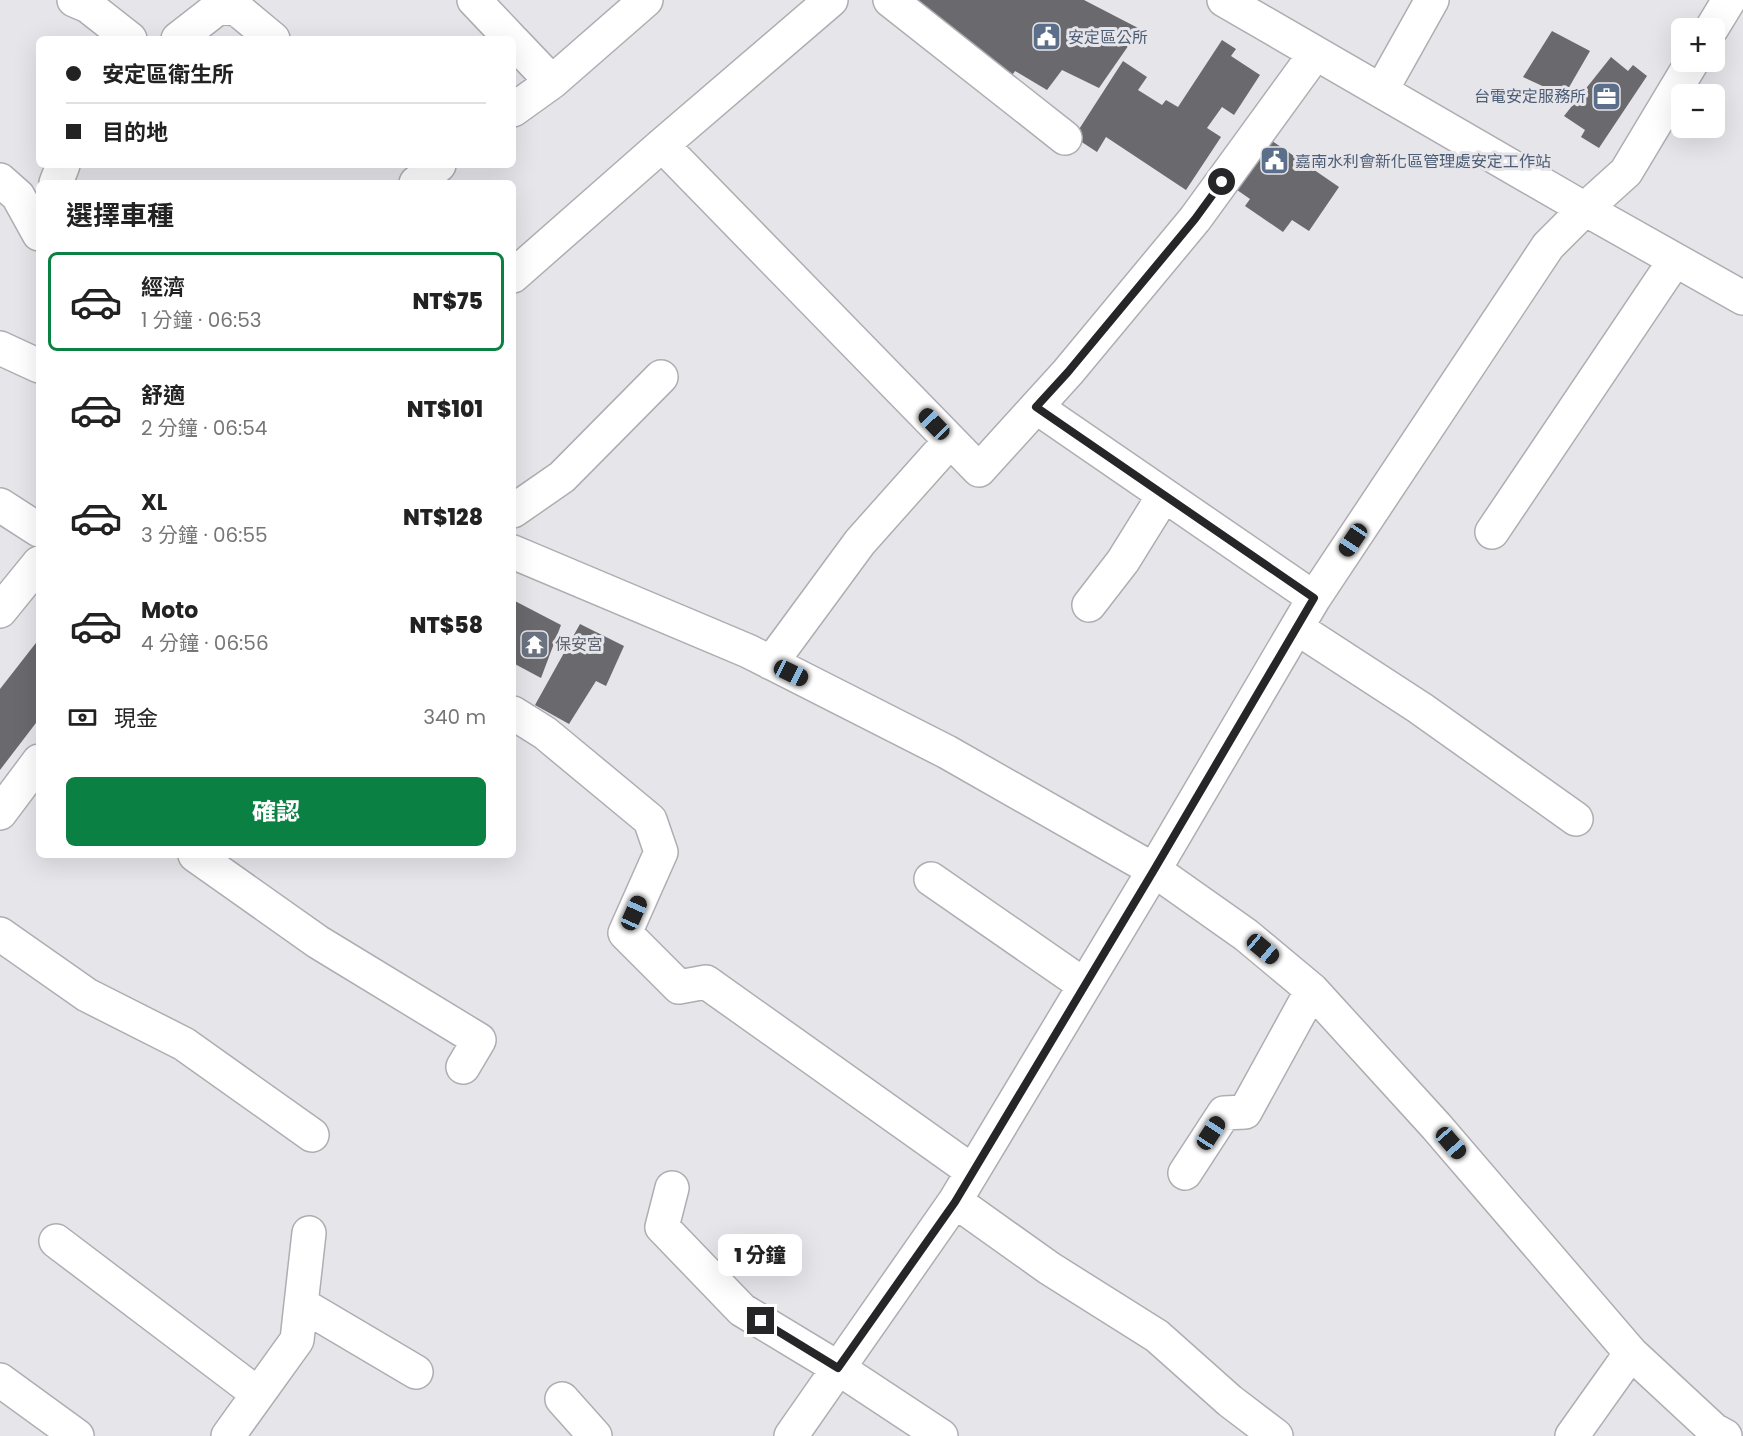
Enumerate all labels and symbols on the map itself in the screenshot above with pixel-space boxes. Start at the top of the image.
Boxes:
public building icon: 安定區公所 [1031,21,1063,53]
place label: 安定區公所 [1068,26,1148,49]
office icon: 台電安定服務所 [1591,80,1623,112]
place label: 台電安定服務所 [1474,85,1586,108]
public building icon: 嘉南水利會新化區管理處安定工作站 [1258,145,1290,177]
place label: 嘉南水利會新化區管理處安定工作站 [1295,150,1551,173]
route start [1208,168,1235,195]
car [915,405,953,443]
car [1335,520,1371,560]
temple icon: 保安宮 [518,628,550,660]
place label: 保安宮 [555,633,603,656]
car [771,657,811,689]
car [618,893,650,933]
car [1243,931,1283,967]
car [1194,1113,1228,1153]
car [1432,1124,1470,1162]
callout: 1 分鐘 [719,1234,803,1276]
route end [747,1307,774,1334]

